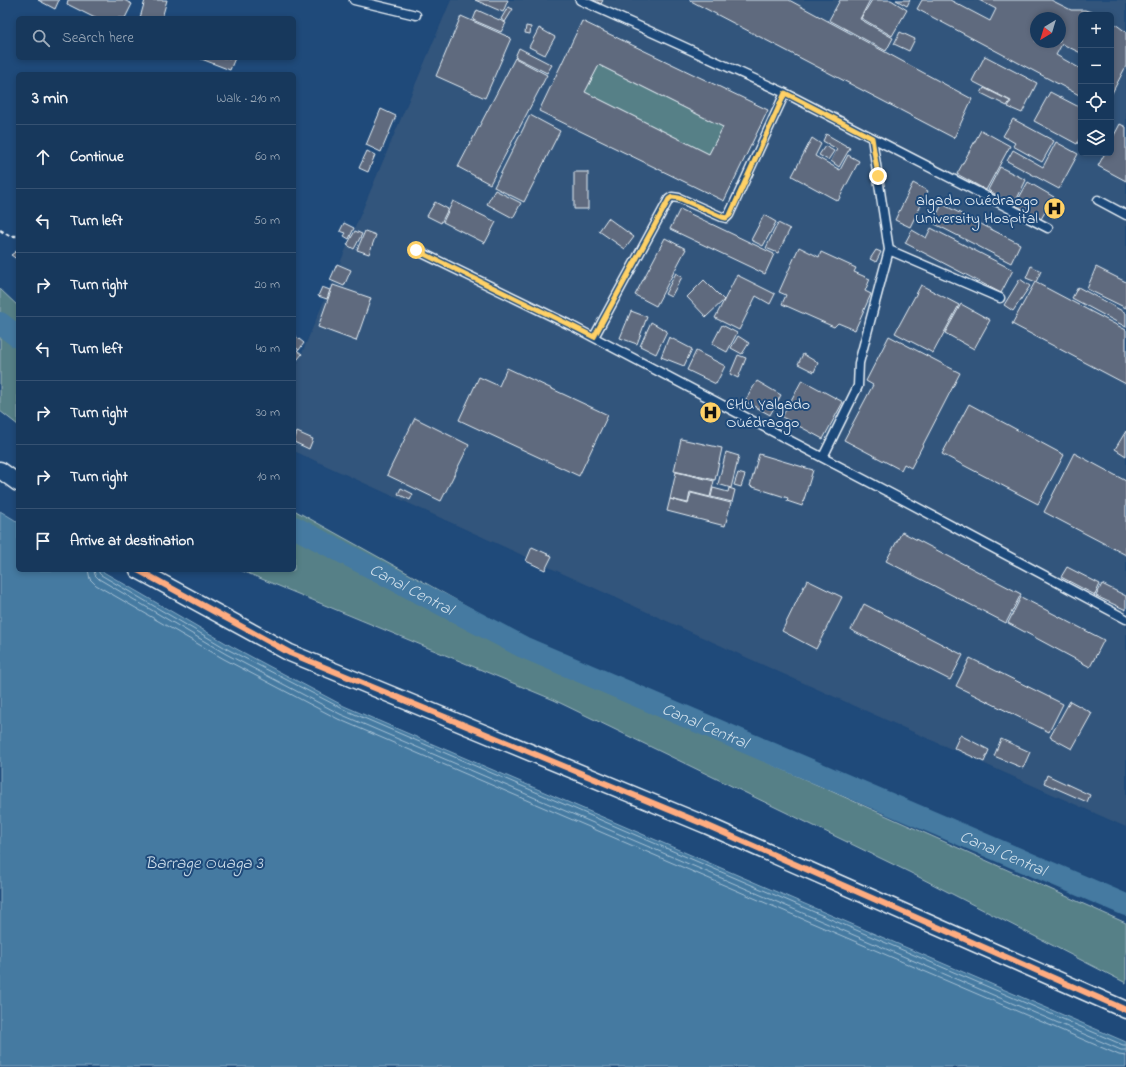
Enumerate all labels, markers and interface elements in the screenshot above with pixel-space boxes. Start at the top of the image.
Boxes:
north arrow [1030,12,1066,48]
map controls [1078,12,1114,156]
button: + [1078,12,1114,48]
search box [16,16,296,60]
icon: search [30,27,52,49]
text: Search here [62,27,134,49]
button: − [1078,48,1114,84]
button: locate [1078,84,1114,120]
text: 3 min [32,86,68,111]
text: Walk · 210 m [216,89,280,108]
button: layers [1078,120,1114,156]
icon: ahead [32,146,54,168]
text: Continue [70,146,124,168]
text: 60 m [255,147,280,166]
route end [869,167,887,185]
place label: algado Ouédraogo University Hospital [915,189,1038,231]
hospital icon: algado Ouédraogo University Hospital [1041,195,1067,221]
icon: left [32,210,54,232]
text: Turn left [70,210,123,232]
text: 50 m [254,211,280,230]
route start [407,241,425,259]
icon: right [32,274,54,296]
text: Turn right [70,274,128,296]
text: 20 m [255,275,280,294]
icon: left [32,338,54,360]
text: Turn left [70,338,123,360]
text: 40 m [256,339,280,358]
place label: CHU Yalgado Ouédraogo [726,393,810,435]
hospital icon: CHU Yalgado Ouédraogo [697,399,723,425]
icon: right [32,402,54,424]
text: Turn right [70,402,128,424]
text: 30 m [256,403,280,422]
icon: right [32,466,54,488]
text: Turn right [70,466,128,488]
text: 10 m [257,467,280,486]
icon: arrive [32,530,54,552]
text: Arrive at destination [70,530,194,552]
water label: Canal Central [365,558,459,623]
water label: Canal Central [658,697,754,757]
water label: Canal Central [956,824,1052,884]
water label: Barrage Ouaga 3 [145,851,264,877]

